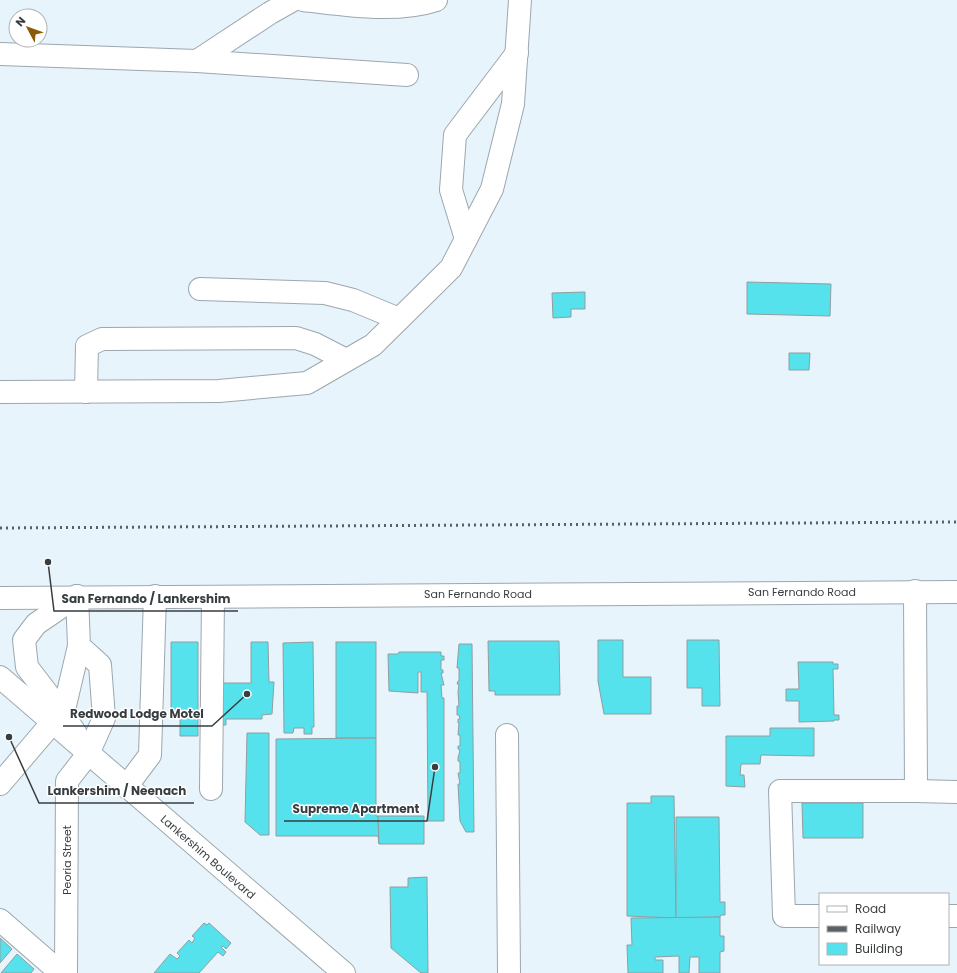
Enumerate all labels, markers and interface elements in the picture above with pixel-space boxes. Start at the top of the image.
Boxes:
north arrow [8,8,48,48]
text: N [12,13,29,30]
street label: San Fernando Road [748,584,856,600]
street label: San Fernando Road [424,586,532,602]
callout: San Fernando / Lankershim [54,587,238,611]
text: San Fernando / Lankershim [62,590,231,607]
callout: Redwood Lodge Motel [63,702,212,726]
text: Redwood Lodge Motel [70,705,204,722]
callout: Lankershim / Neenach [39,779,194,803]
text: Lankershim / Neenach [48,782,186,799]
callout: Supreme Apartment [284,797,427,821]
text: Supreme Apartment [293,800,420,817]
street label: Lankershim Boulevard [157,811,259,903]
street label: Peoria Street [59,825,75,895]
legend [819,893,949,965]
text: Road [855,900,886,917]
text: Railway [855,920,901,937]
text: Building [855,940,903,957]

